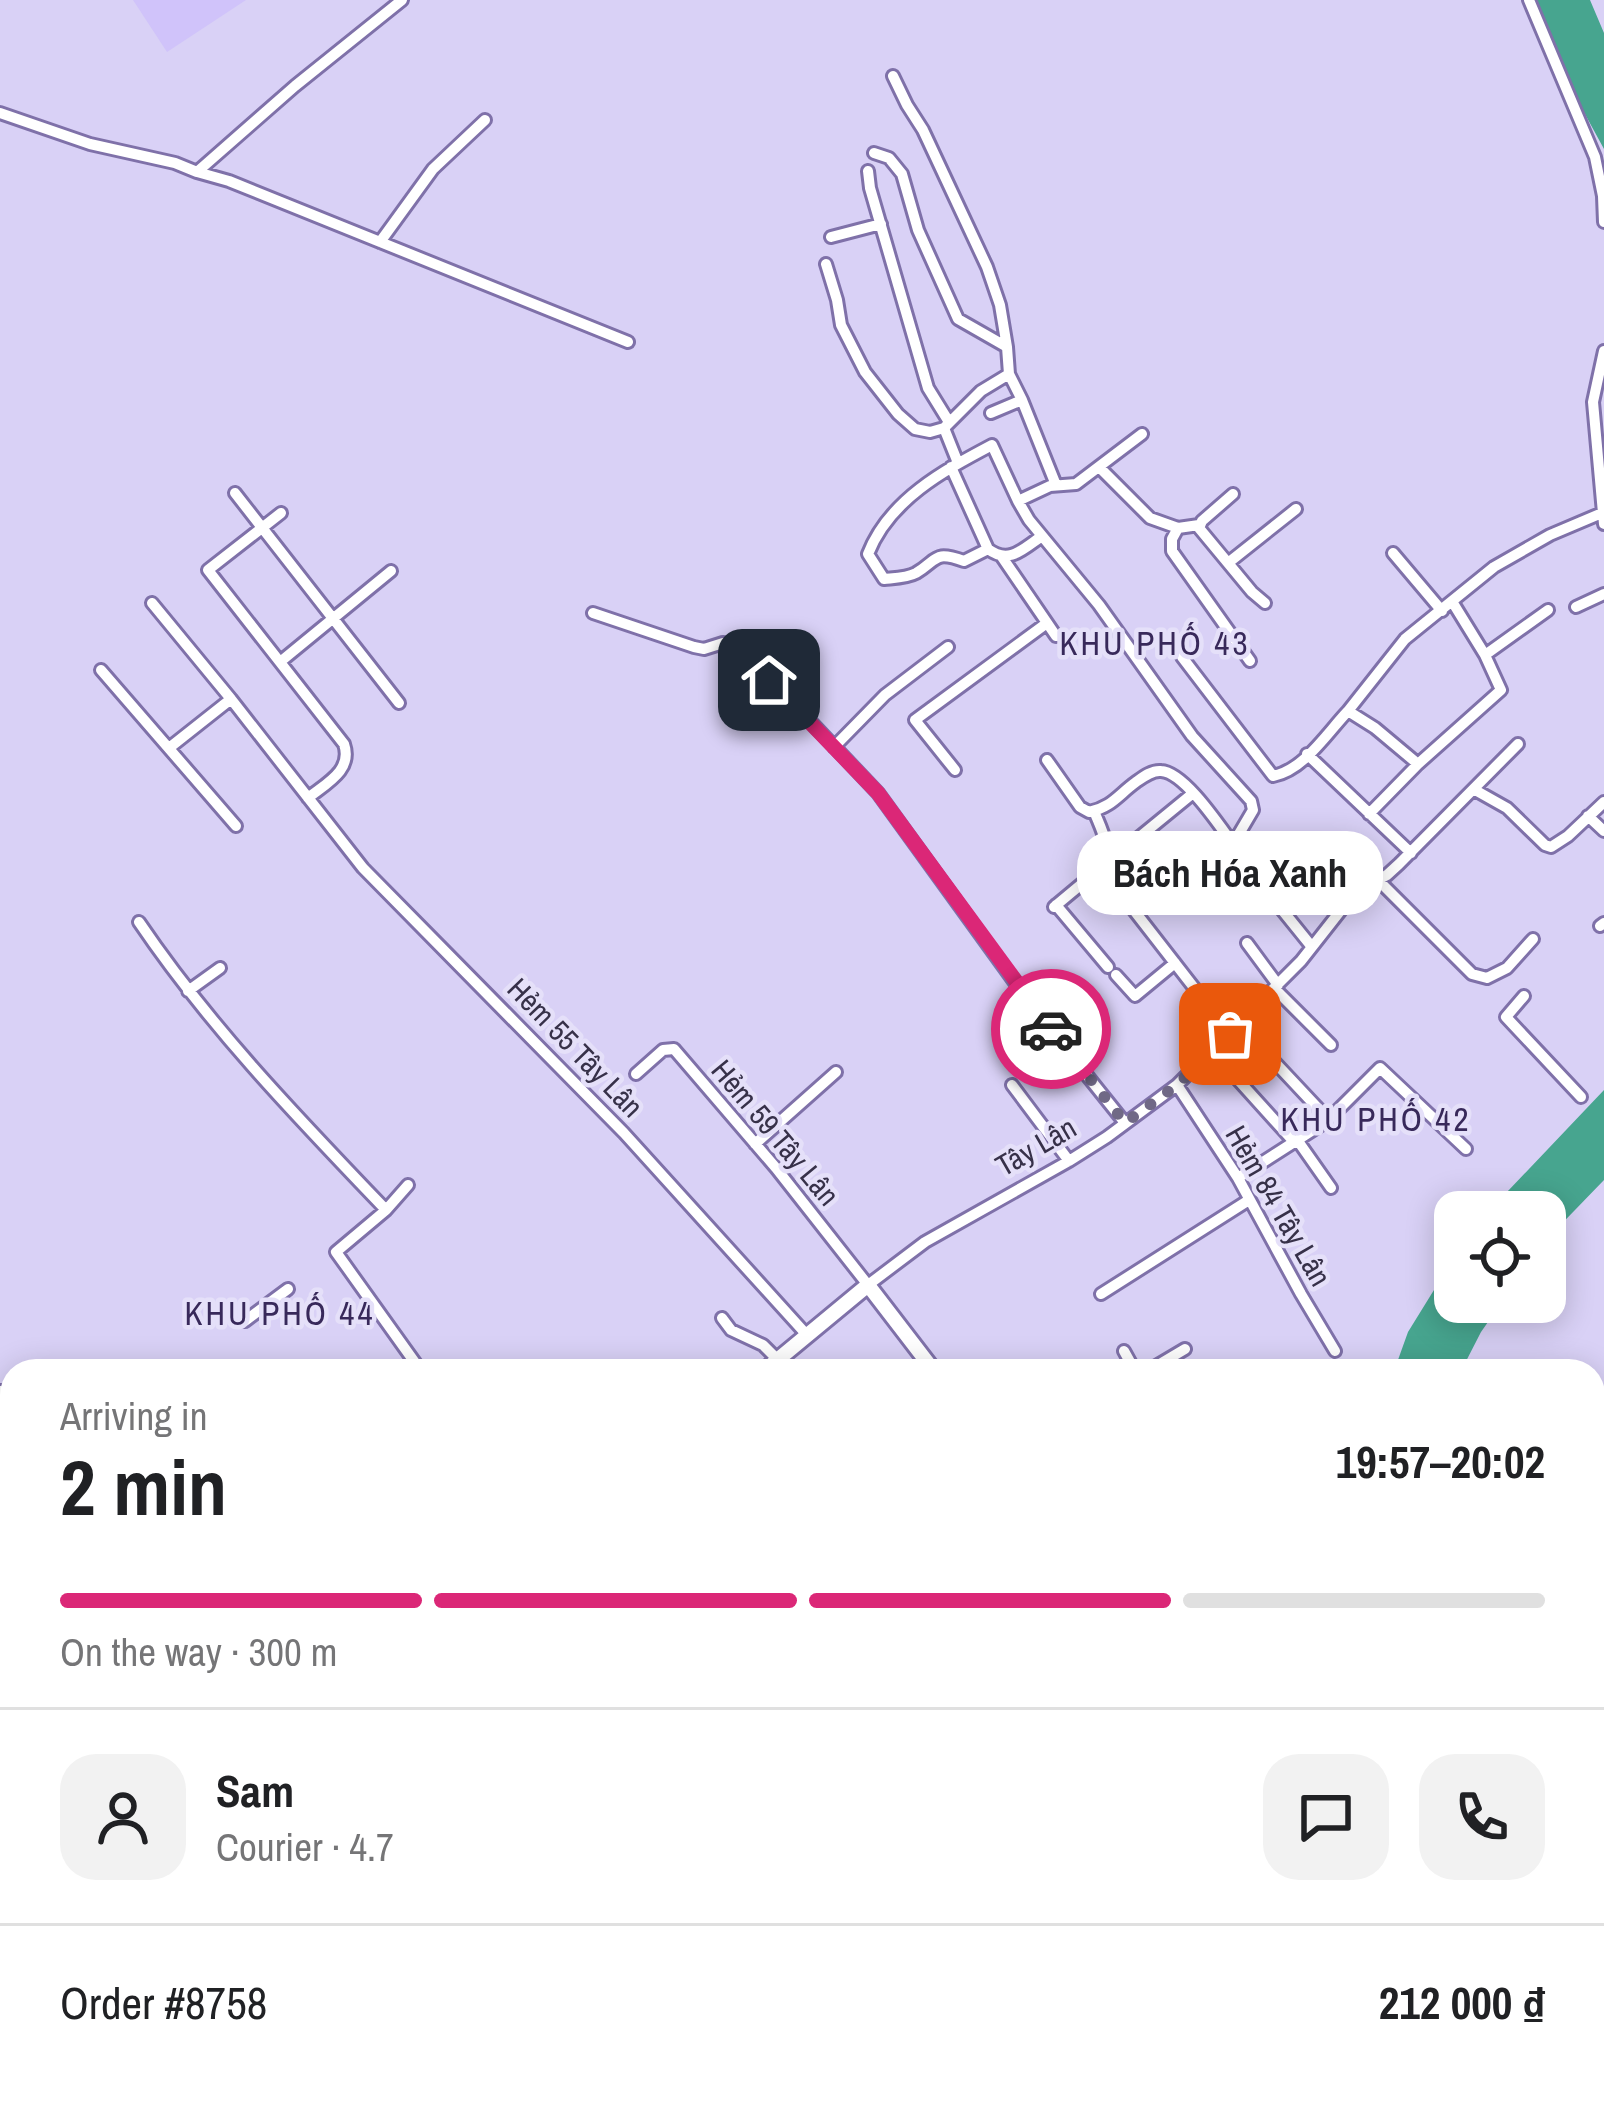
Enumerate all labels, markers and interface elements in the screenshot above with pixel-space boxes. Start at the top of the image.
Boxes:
district label: KHU PHỐ 43 [1060,621,1250,665]
pin [718,629,820,731]
icon: home [736,647,802,713]
callout: Bách Hóa Xanh [1077,830,1383,914]
text: Bách Hóa Xanh [1113,847,1347,899]
street label: Hẻm 55 Tây Lân [499,969,652,1126]
courier [991,969,1111,1089]
pin [1179,983,1281,1085]
icon: car [1018,996,1084,1062]
icon: bag [1197,1001,1263,1067]
street label: Hẻm 59 Tây Lân [703,1051,849,1214]
district label: KHU PHỐ 42 [1281,1097,1471,1141]
street label: Tây Lân [988,1107,1083,1185]
street label: Hẻm 84 Tây Lân [1217,1118,1341,1293]
map controls [1434,1191,1566,1323]
button: locate [1434,1191,1566,1323]
district label: KHU PHỐ 44 [185,1291,375,1335]
text: Arriving in [60,1390,208,1442]
text: 19:57–20:02 [1336,1431,1545,1492]
text: 2 min [60,1434,227,1539]
text: On the way · 300 m [60,1626,337,1678]
button: person [60,1754,186,1880]
button: chat [1263,1754,1389,1880]
button: phone [1419,1754,1545,1880]
text: Sam [216,1760,294,1821]
text: Courier · 4.7 [216,1821,394,1873]
text: Order #8758 [60,1972,267,2033]
text: 212 000 ₫ [1379,1972,1545,2033]

